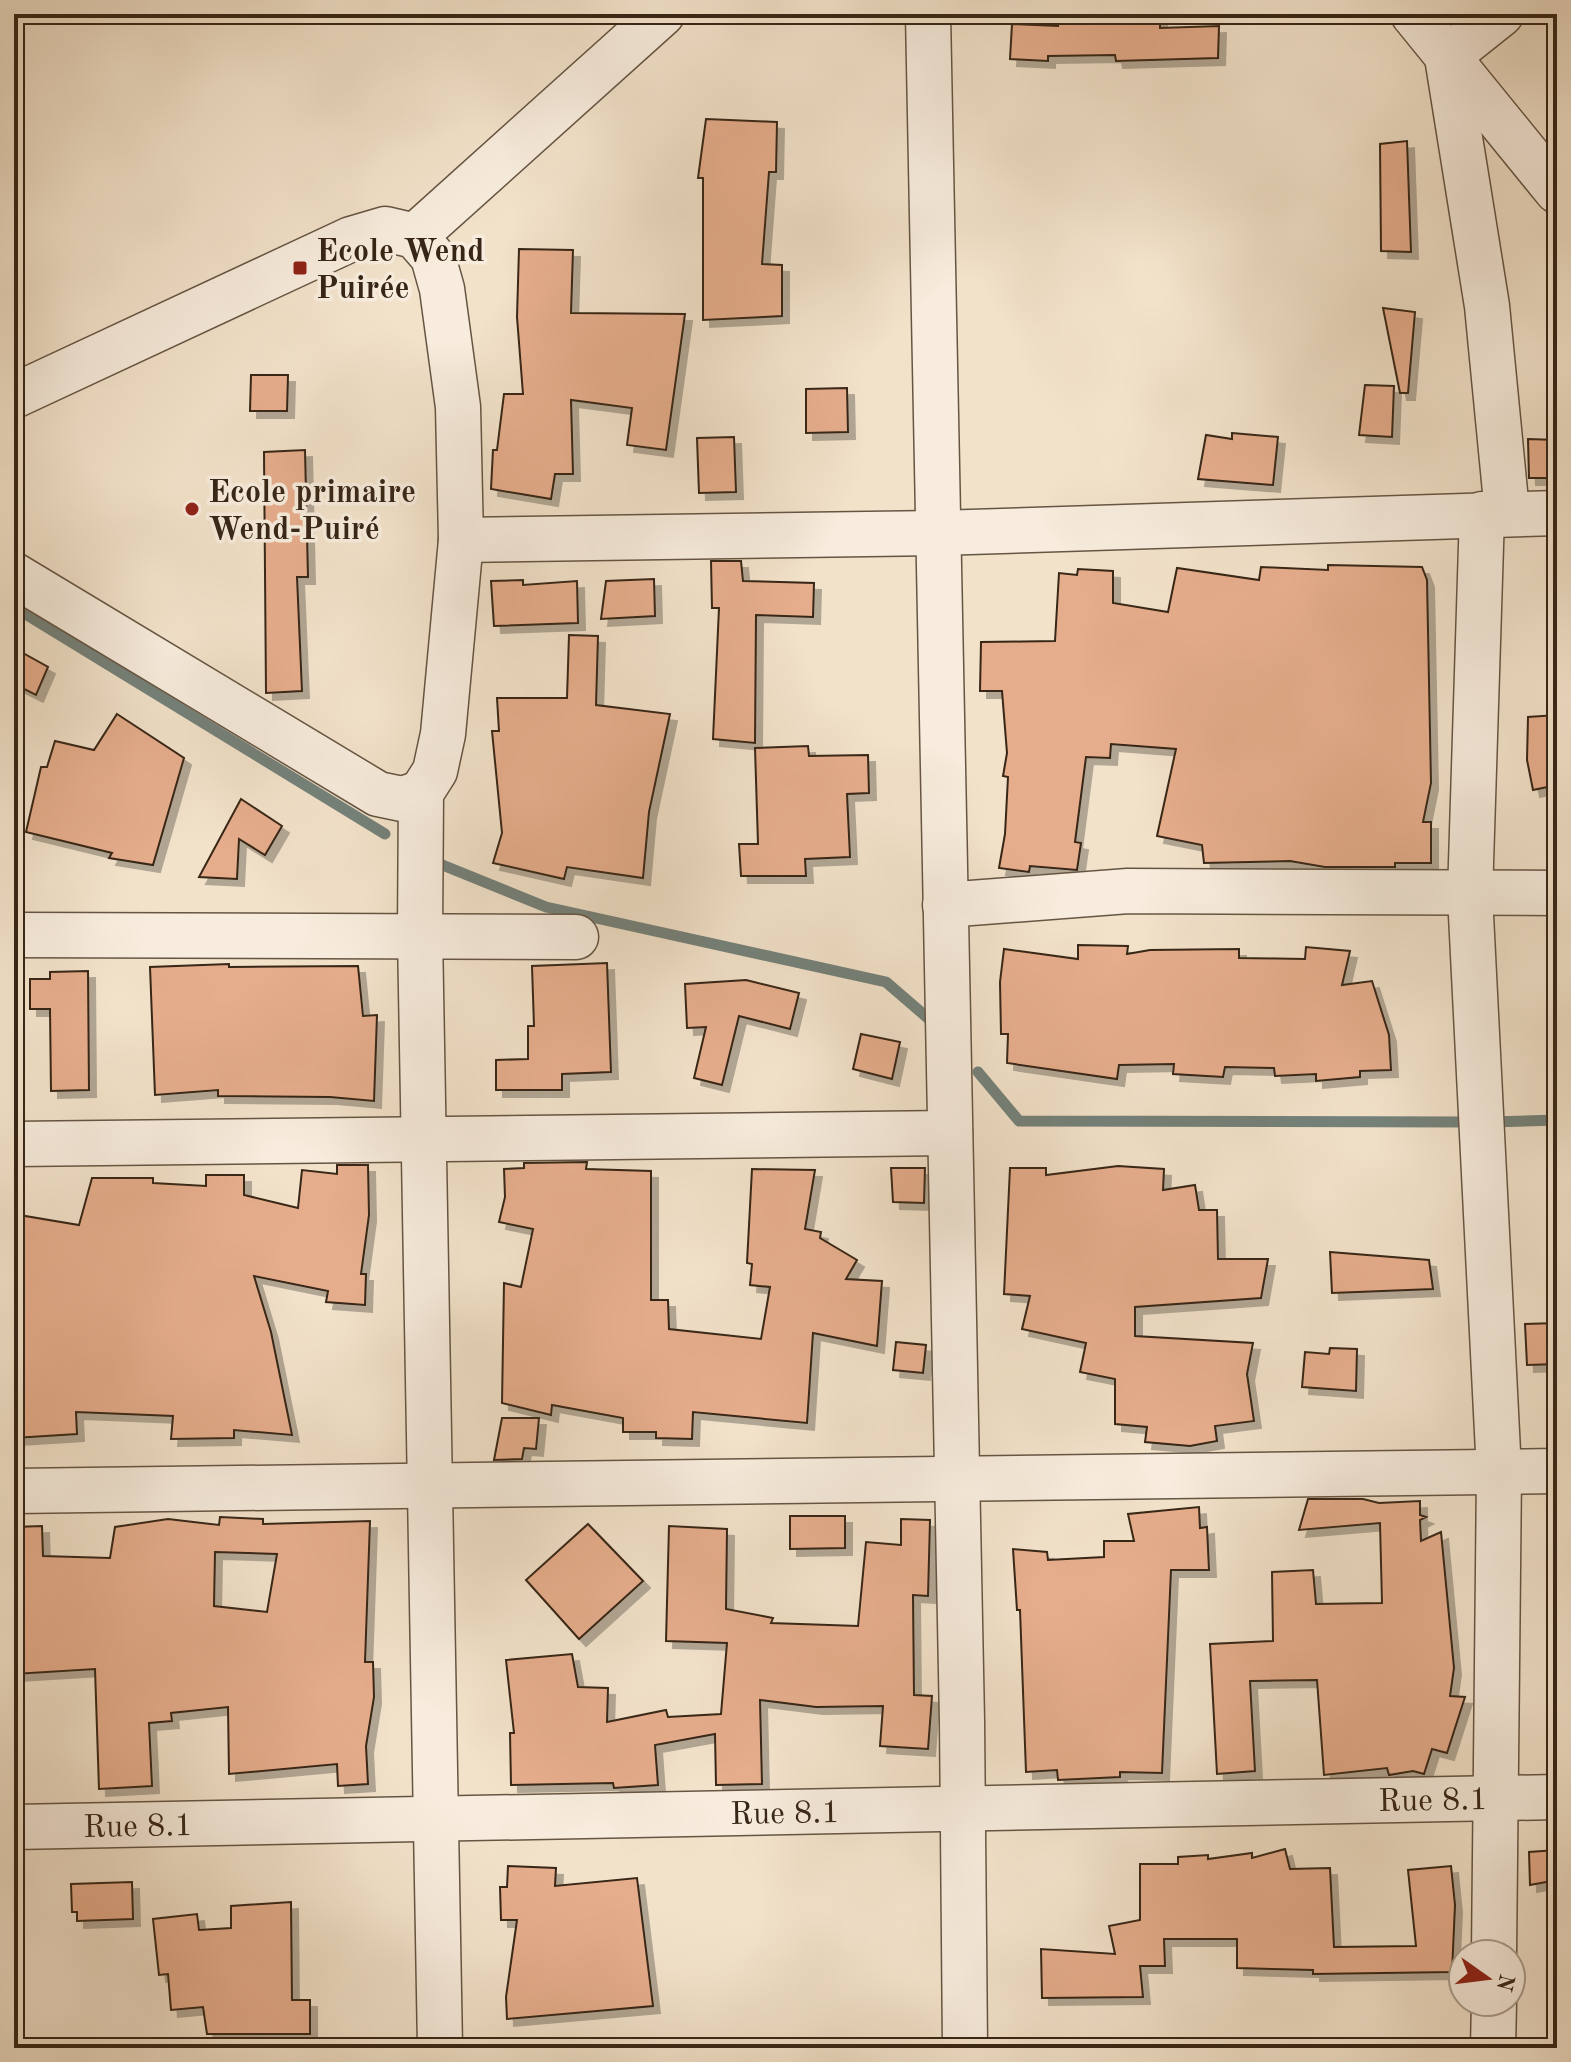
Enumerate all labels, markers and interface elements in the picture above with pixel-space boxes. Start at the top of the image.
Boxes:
place label: Ecole Wend Puirée [316,237,485,306]
marker: Ecole Wend Puirée [291,259,309,277]
place label: Ecole primaire Wend-Puiré [208,478,416,547]
marker: Ecole primaire Wend-Puiré [183,500,201,518]
street label: Rue 8.1 [1378,1785,1488,1819]
street label: Rue 8.1 [730,1798,840,1832]
street label: Rue 8.1 [83,1811,193,1845]
north arrow [1447,1938,1527,2018]
text: N [1492,1972,1517,1993]

